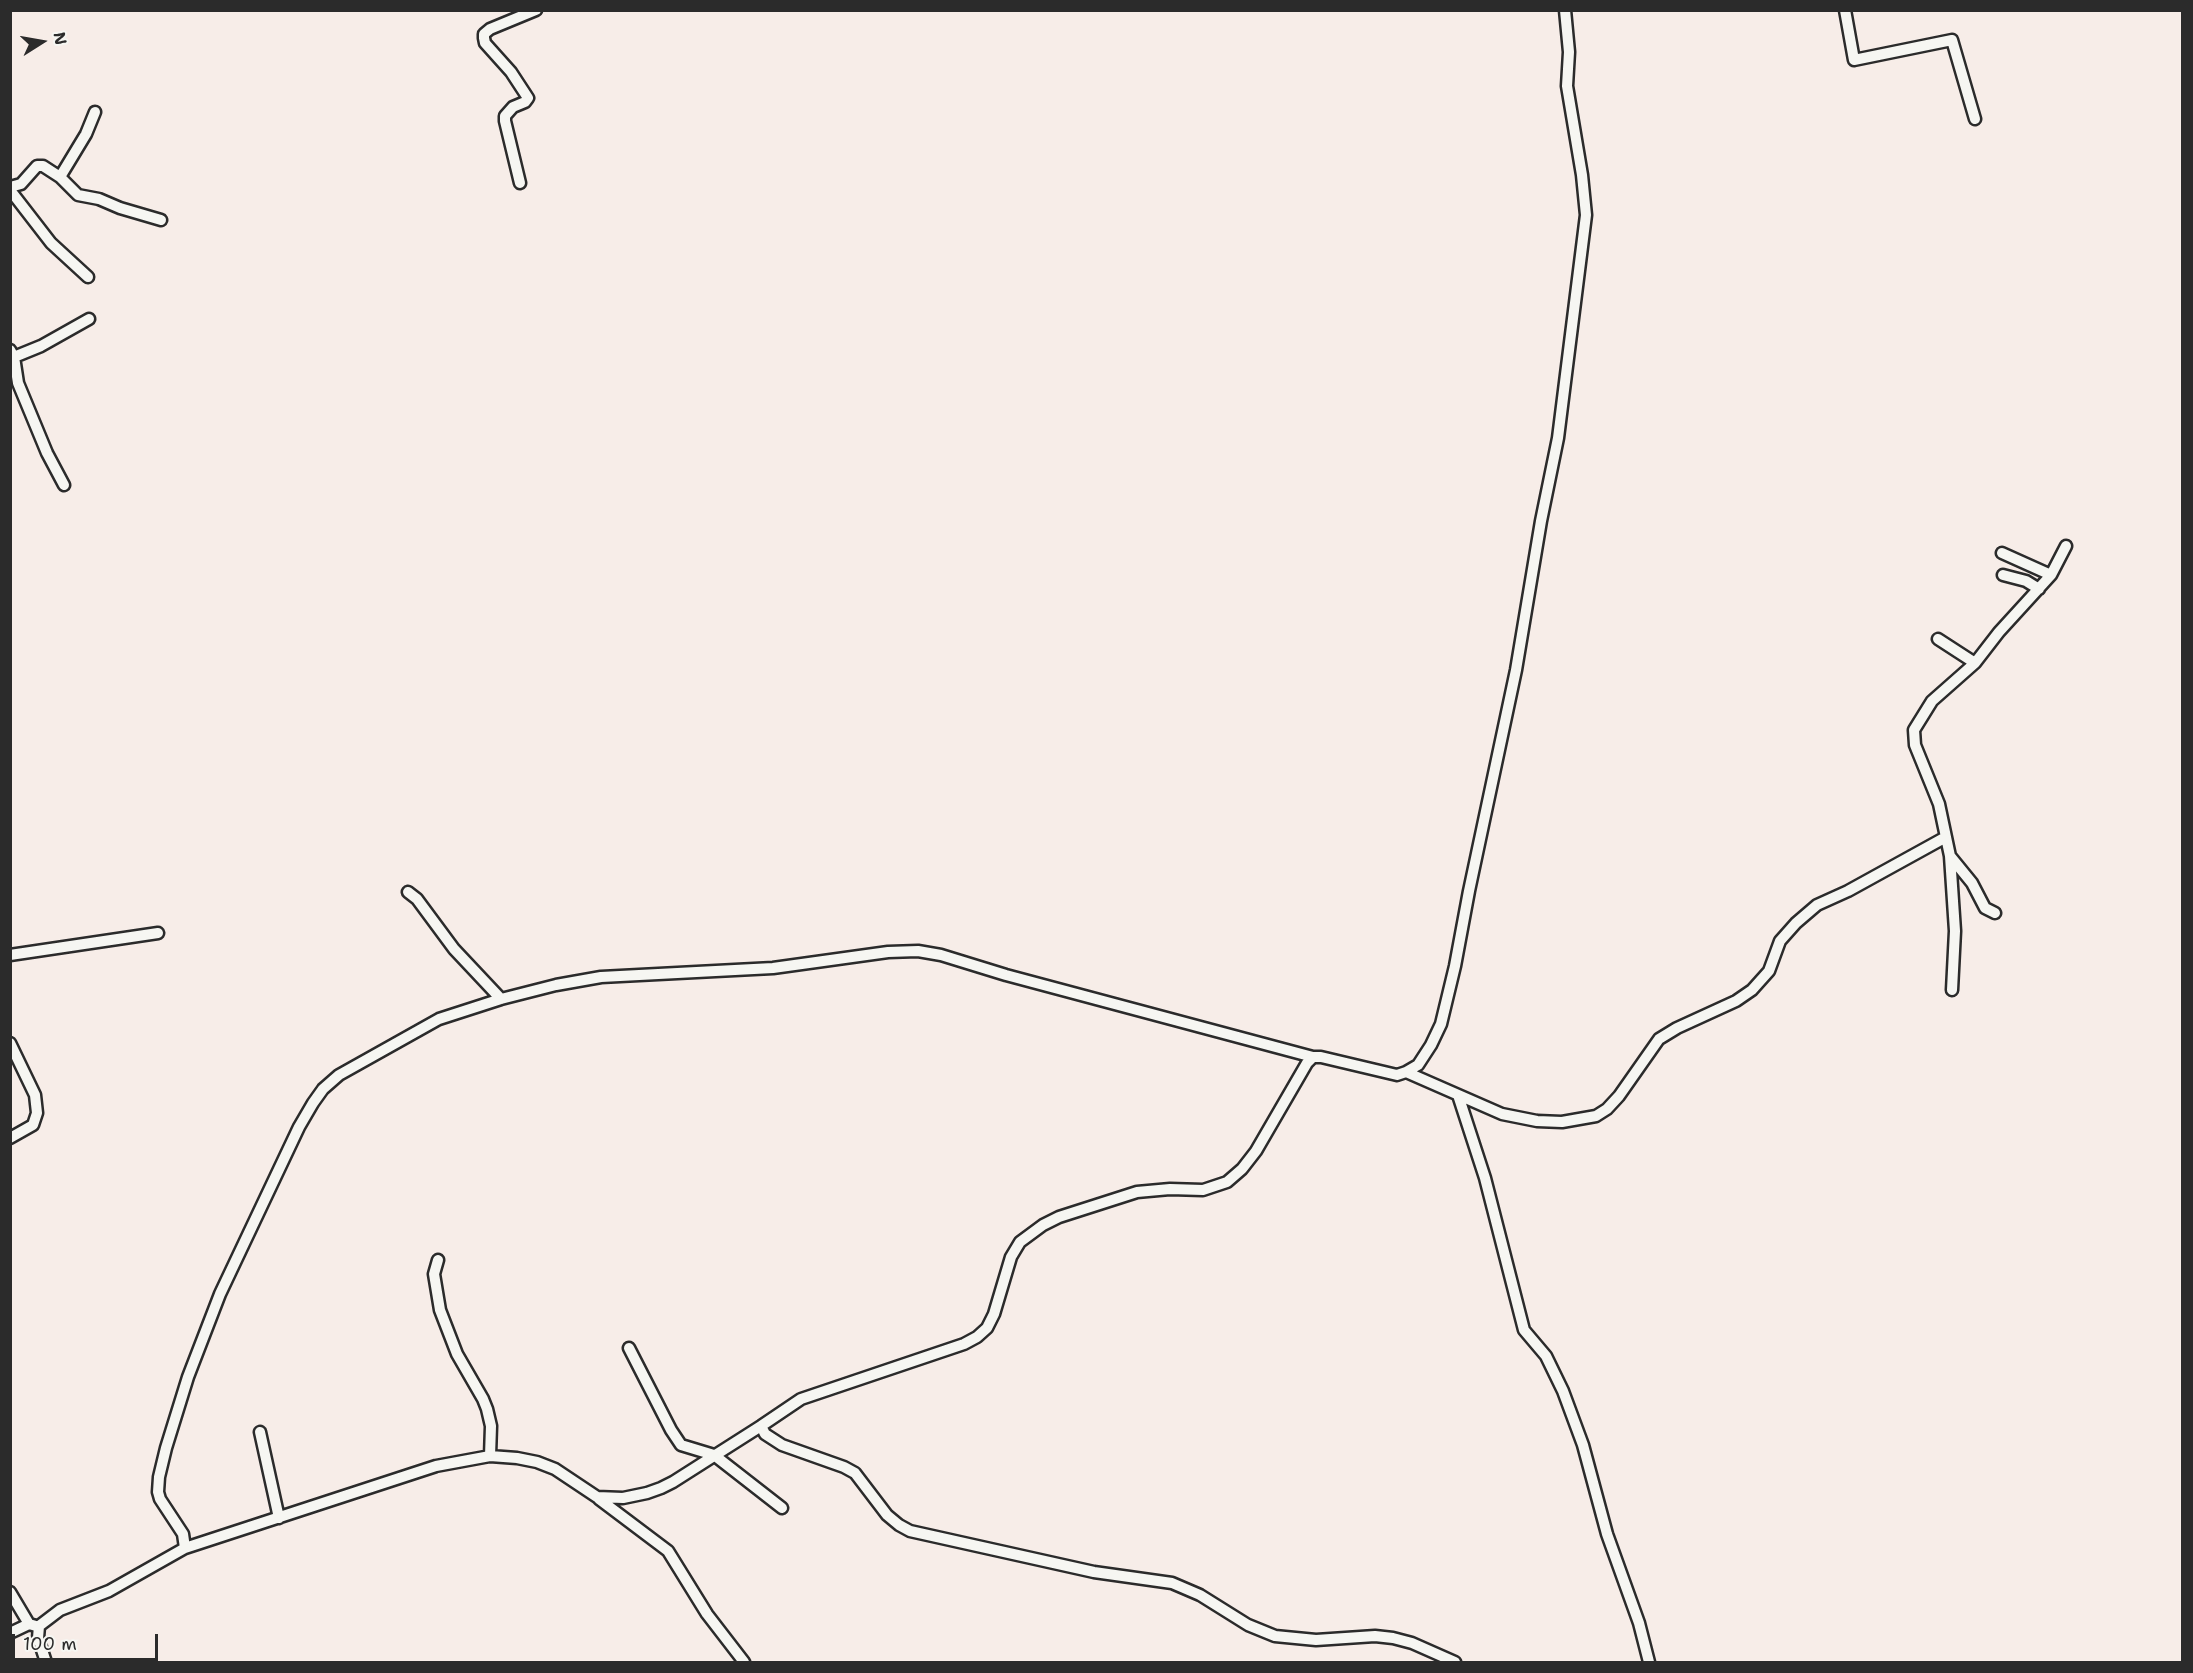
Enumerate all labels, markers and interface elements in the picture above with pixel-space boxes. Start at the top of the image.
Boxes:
north arrow [12,12,72,72]
text: N [49,30,72,47]
scale bar [15,1622,160,1660]
text: 100 m [23,1632,77,1656]

